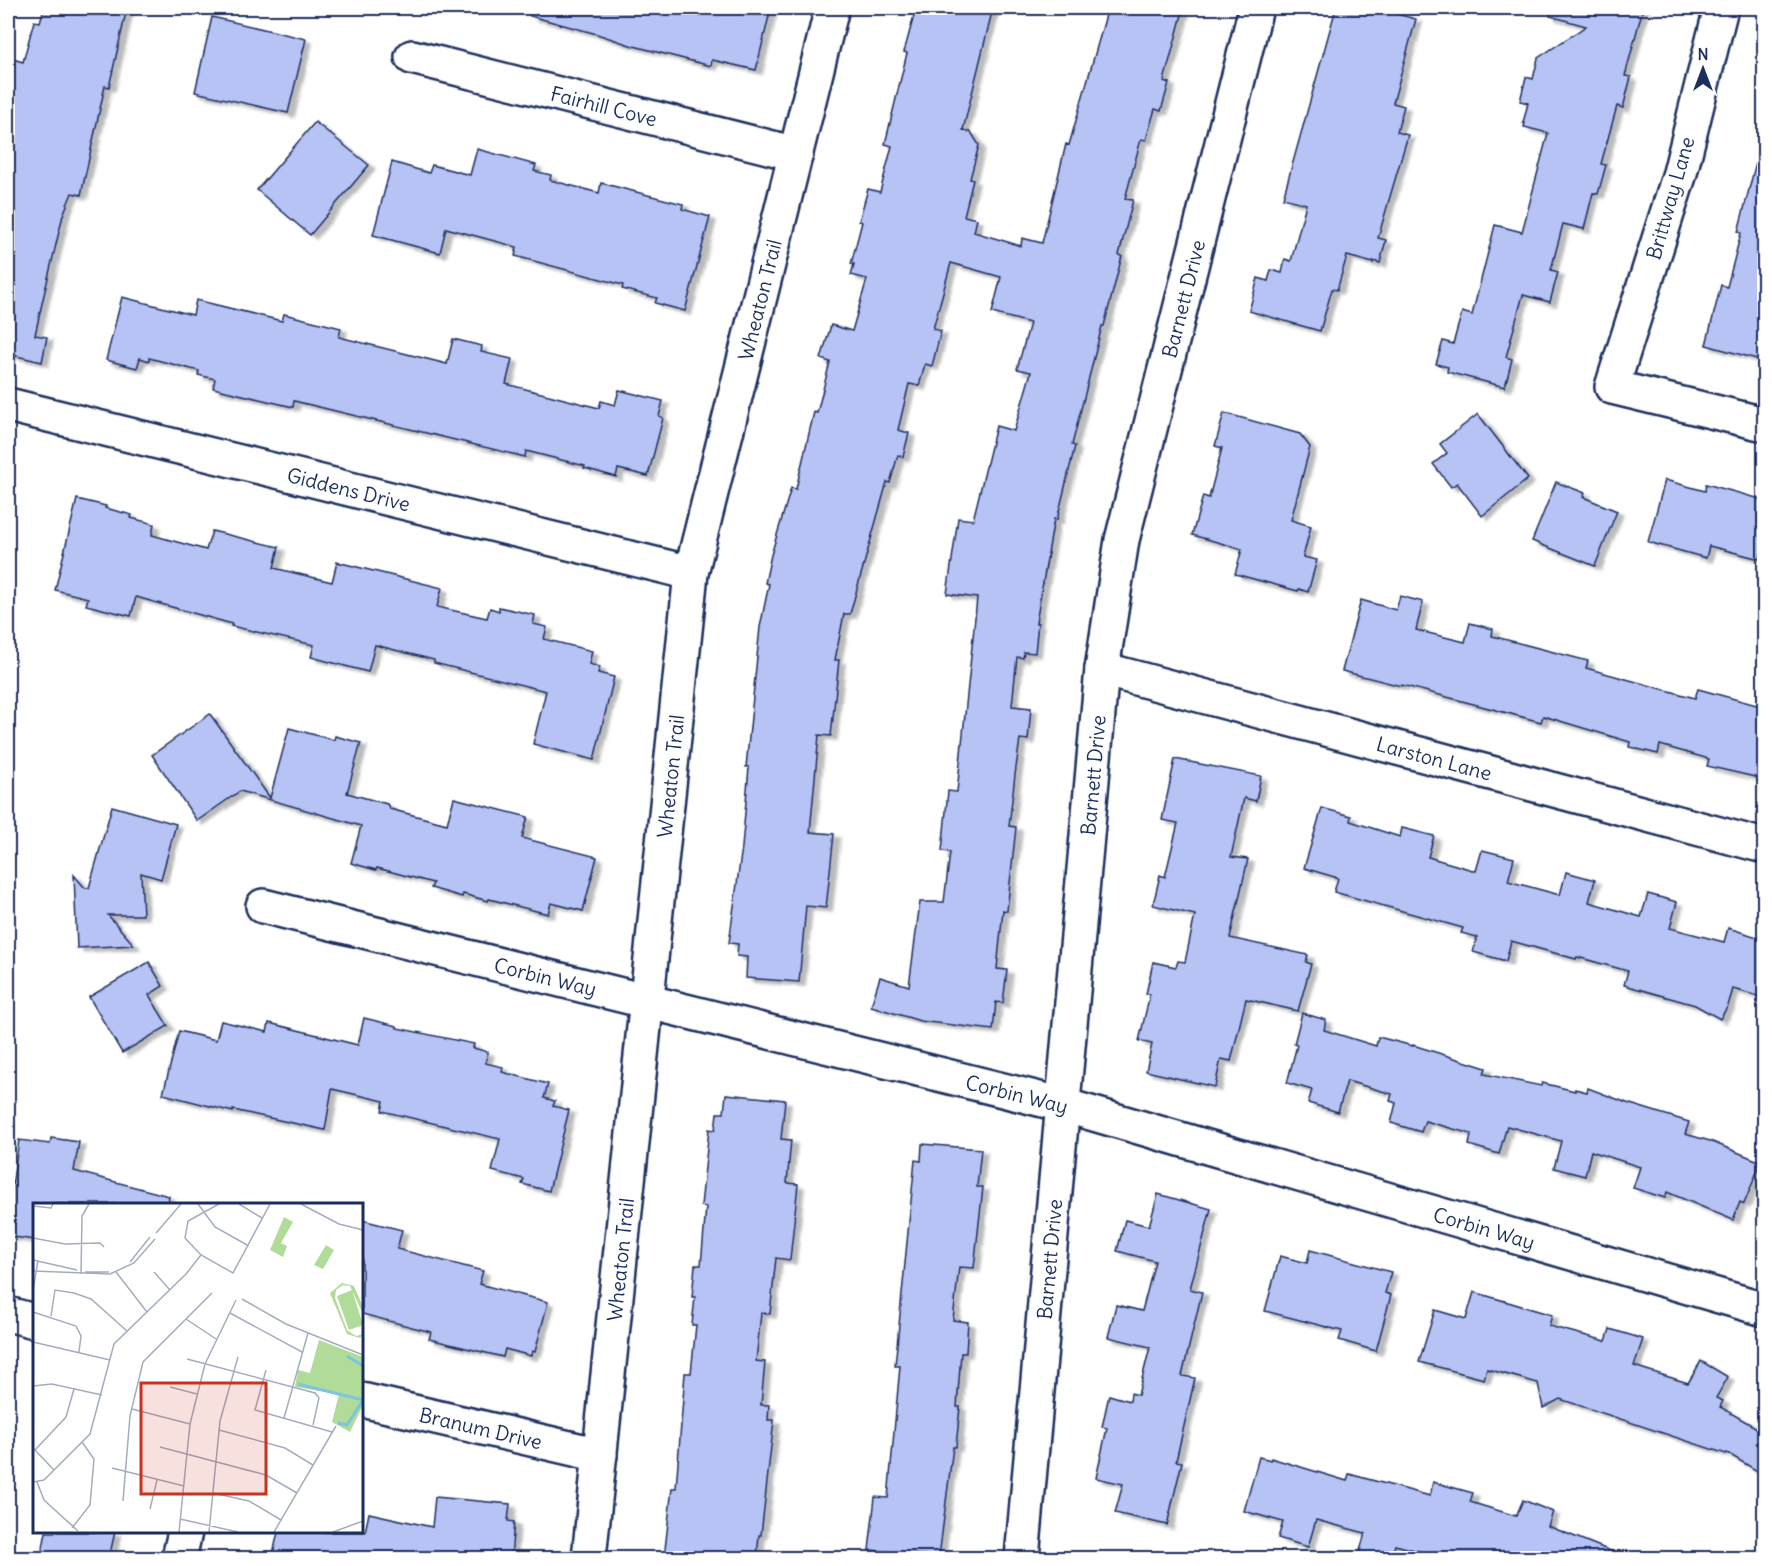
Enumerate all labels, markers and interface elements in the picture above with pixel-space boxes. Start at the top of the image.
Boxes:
north arrow [1673,39,1733,99]
text: N [1697,44,1709,64]
street label: Fairhill Cove [548,80,660,131]
street label: Brittway Lane [1640,134,1700,262]
street label: Wheaton Trail [732,237,786,363]
street label: Barnett Drive [1156,237,1210,360]
street label: Giddens Drive [285,462,413,516]
street label: Wheaton Trail [651,713,689,839]
street label: Barnett Drive [1075,714,1110,836]
street label: Larston Lane [1374,730,1495,785]
street label: Corbin Way [492,952,599,1001]
street label: Corbin Way [963,1069,1071,1118]
street label: Wheaton Trail [601,1197,639,1322]
street label: Barnett Drive [1031,1198,1067,1320]
street label: Corbin Way [1430,1201,1538,1254]
inset map [33,1203,363,1533]
street label: Branum Drive [417,1401,545,1454]

